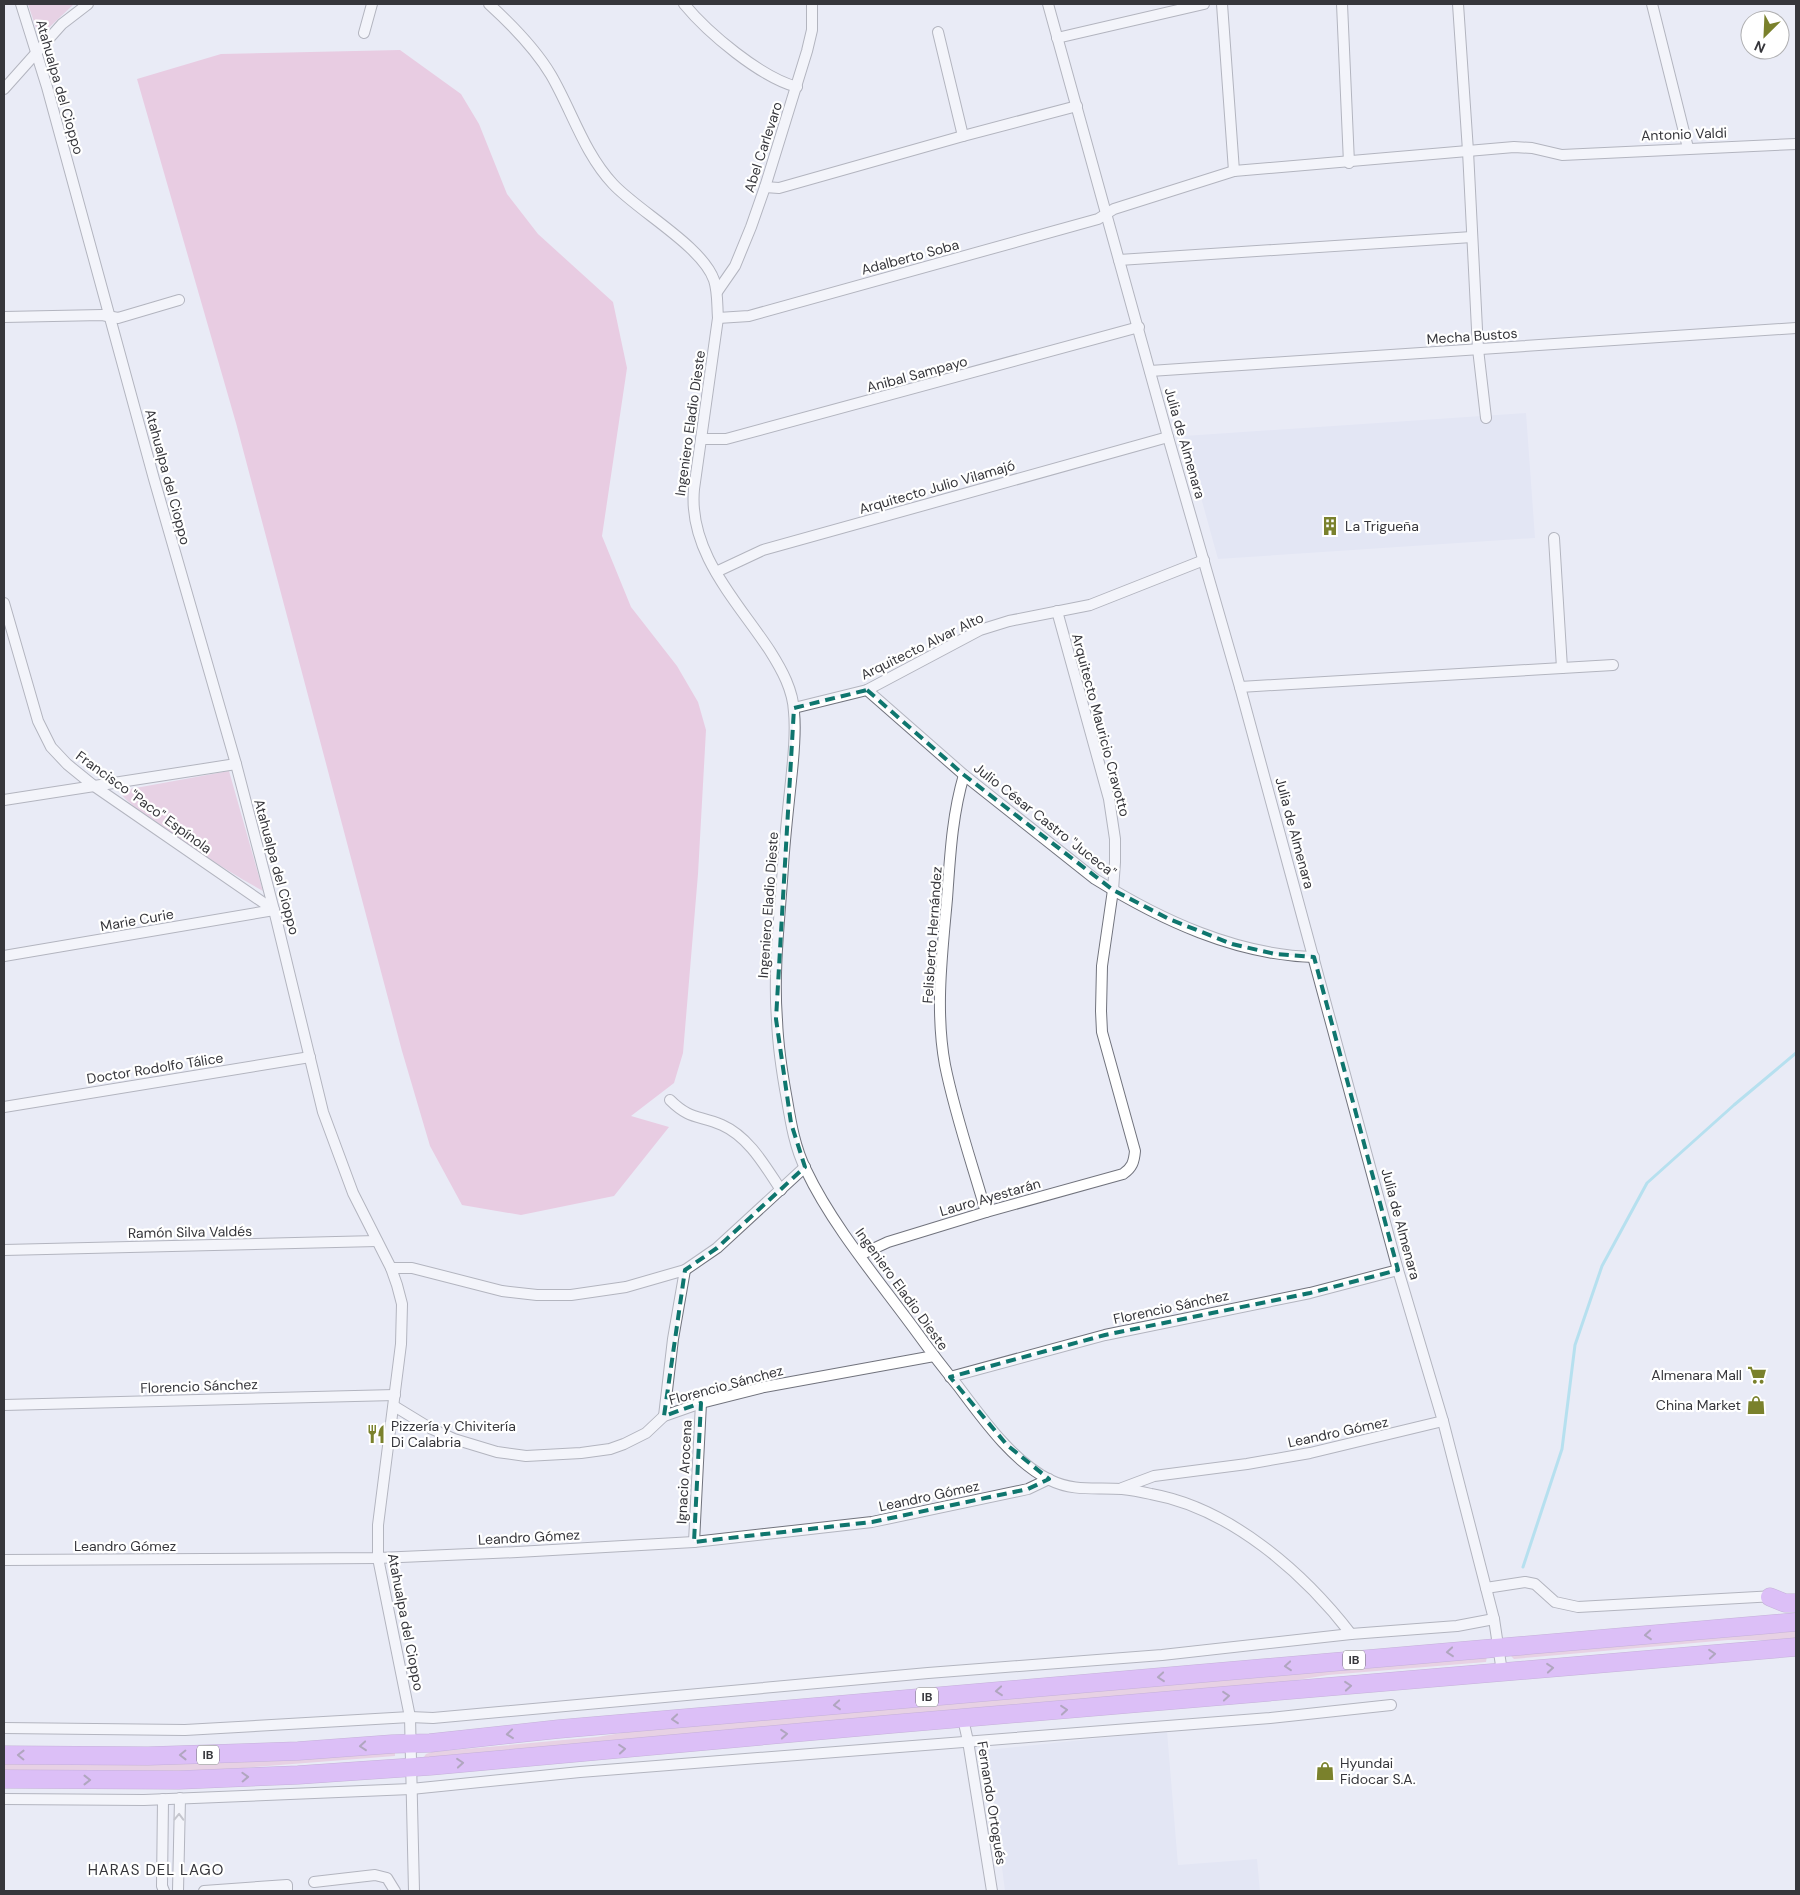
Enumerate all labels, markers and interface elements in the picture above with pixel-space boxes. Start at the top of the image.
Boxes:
north arrow [1740,10,1790,60]
street label: Atahualpa del Cioppo [32,17,88,157]
text: N [1751,37,1768,57]
street label: Abel Carlevaro [740,99,786,195]
street label: Antonio Valdi [1641,124,1727,144]
street label: Adalberto Soba [859,235,961,279]
street label: Mecha Bustos [1426,324,1518,348]
street label: Ingeniero Eladio Dieste [671,349,709,497]
street label: Anibal Sampayo [865,352,969,396]
street label: Julia de Almenara [1161,385,1209,501]
street label: Atahualpa del Cioppo [141,407,195,547]
street label: Arquitecto Julio Vilamajó [857,456,1017,518]
building icon: La Trigueña [1319,515,1341,537]
place label: La Trigueña [1345,517,1419,535]
street label: Arquitecto Alvar Alto [858,608,986,684]
street label: Arquitecto Mauricio Cravotto [1068,631,1134,819]
street label: Francisco "Paco" Espínola [73,747,215,857]
street label: Julio César Castro "Juceca" [970,759,1120,881]
street label: Julia de Almenara [1271,775,1319,891]
street label: Atahualpa del Cioppo [250,797,304,937]
street label: Ingeniero Eladio Dieste [754,831,782,979]
street label: Felisberto Hernández [918,866,946,1004]
street label: Marie Curie [99,905,175,935]
street label: Doctor Rodolfo Tálice [85,1048,225,1088]
street label: Julia de Almenara [1377,1166,1425,1282]
street label: Lauro Ayestarán [937,1174,1043,1220]
street label: Ramón Silva Valdés [128,1222,252,1242]
street label: Ingeniero Eladio Dieste [852,1224,952,1354]
street label: Florencio Sánchez [1112,1286,1230,1328]
street label: Florencio Sánchez [667,1361,785,1409]
supermarket icon: Almenara Mall [1746,1364,1768,1386]
place label: Almenara Mall [1651,1366,1742,1384]
street label: Florencio Sánchez [140,1375,258,1397]
shop icon: China Market [1745,1394,1767,1416]
place label: China Market [1656,1396,1741,1414]
street label: Leandro Gómez [1286,1413,1390,1451]
place label: Pizzería y Chivitería Di Calabria [391,1417,516,1451]
street label: Ignacio Arocena [672,1419,696,1525]
restaurant icon: Pizzería y Chivitería Di Calabria [365,1423,387,1445]
street label: Leandro Gómez [877,1477,981,1515]
street label: Leandro Gómez [478,1525,580,1549]
street label: Leandro Gómez [74,1537,176,1555]
street label: Atahualpa del Cioppo [384,1552,428,1692]
one-way arrow [1644,1629,1652,1640]
one-way arrow [1446,1646,1454,1657]
one-way arrow [1709,1649,1717,1660]
road number: IB [1343,1650,1365,1670]
one-way arrow [1284,1660,1292,1671]
one-way arrow [1547,1663,1555,1674]
one-way arrow [1156,1671,1164,1682]
one-way arrow [1344,1680,1352,1691]
one-way arrow [995,1685,1003,1696]
road number: IB [916,1688,938,1706]
one-way arrow [1222,1691,1230,1702]
one-way arrow [833,1699,841,1710]
one-way arrow [1061,1705,1069,1716]
one-way arrow [671,1713,679,1724]
one-way arrow [506,1728,514,1739]
one-way arrow [780,1729,788,1740]
one-way arrow [359,1740,367,1751]
street label: Fernando Ortogués [973,1740,1011,1866]
one-way arrow [618,1744,626,1755]
road number: IB [197,1746,219,1764]
one-way arrow [16,1750,24,1760]
one-way arrow [179,1750,187,1761]
place label: Hyundai Fidocar S.A. [1340,1754,1416,1788]
one-way arrow [456,1758,464,1769]
shop icon: Hyundai Fidocar S.A. [1314,1760,1336,1782]
one-way arrow [242,1772,250,1782]
one-way arrow [84,1775,92,1785]
one-way arrow [174,1812,184,1820]
district label: HARAS DEL LAGO [88,1860,224,1880]

